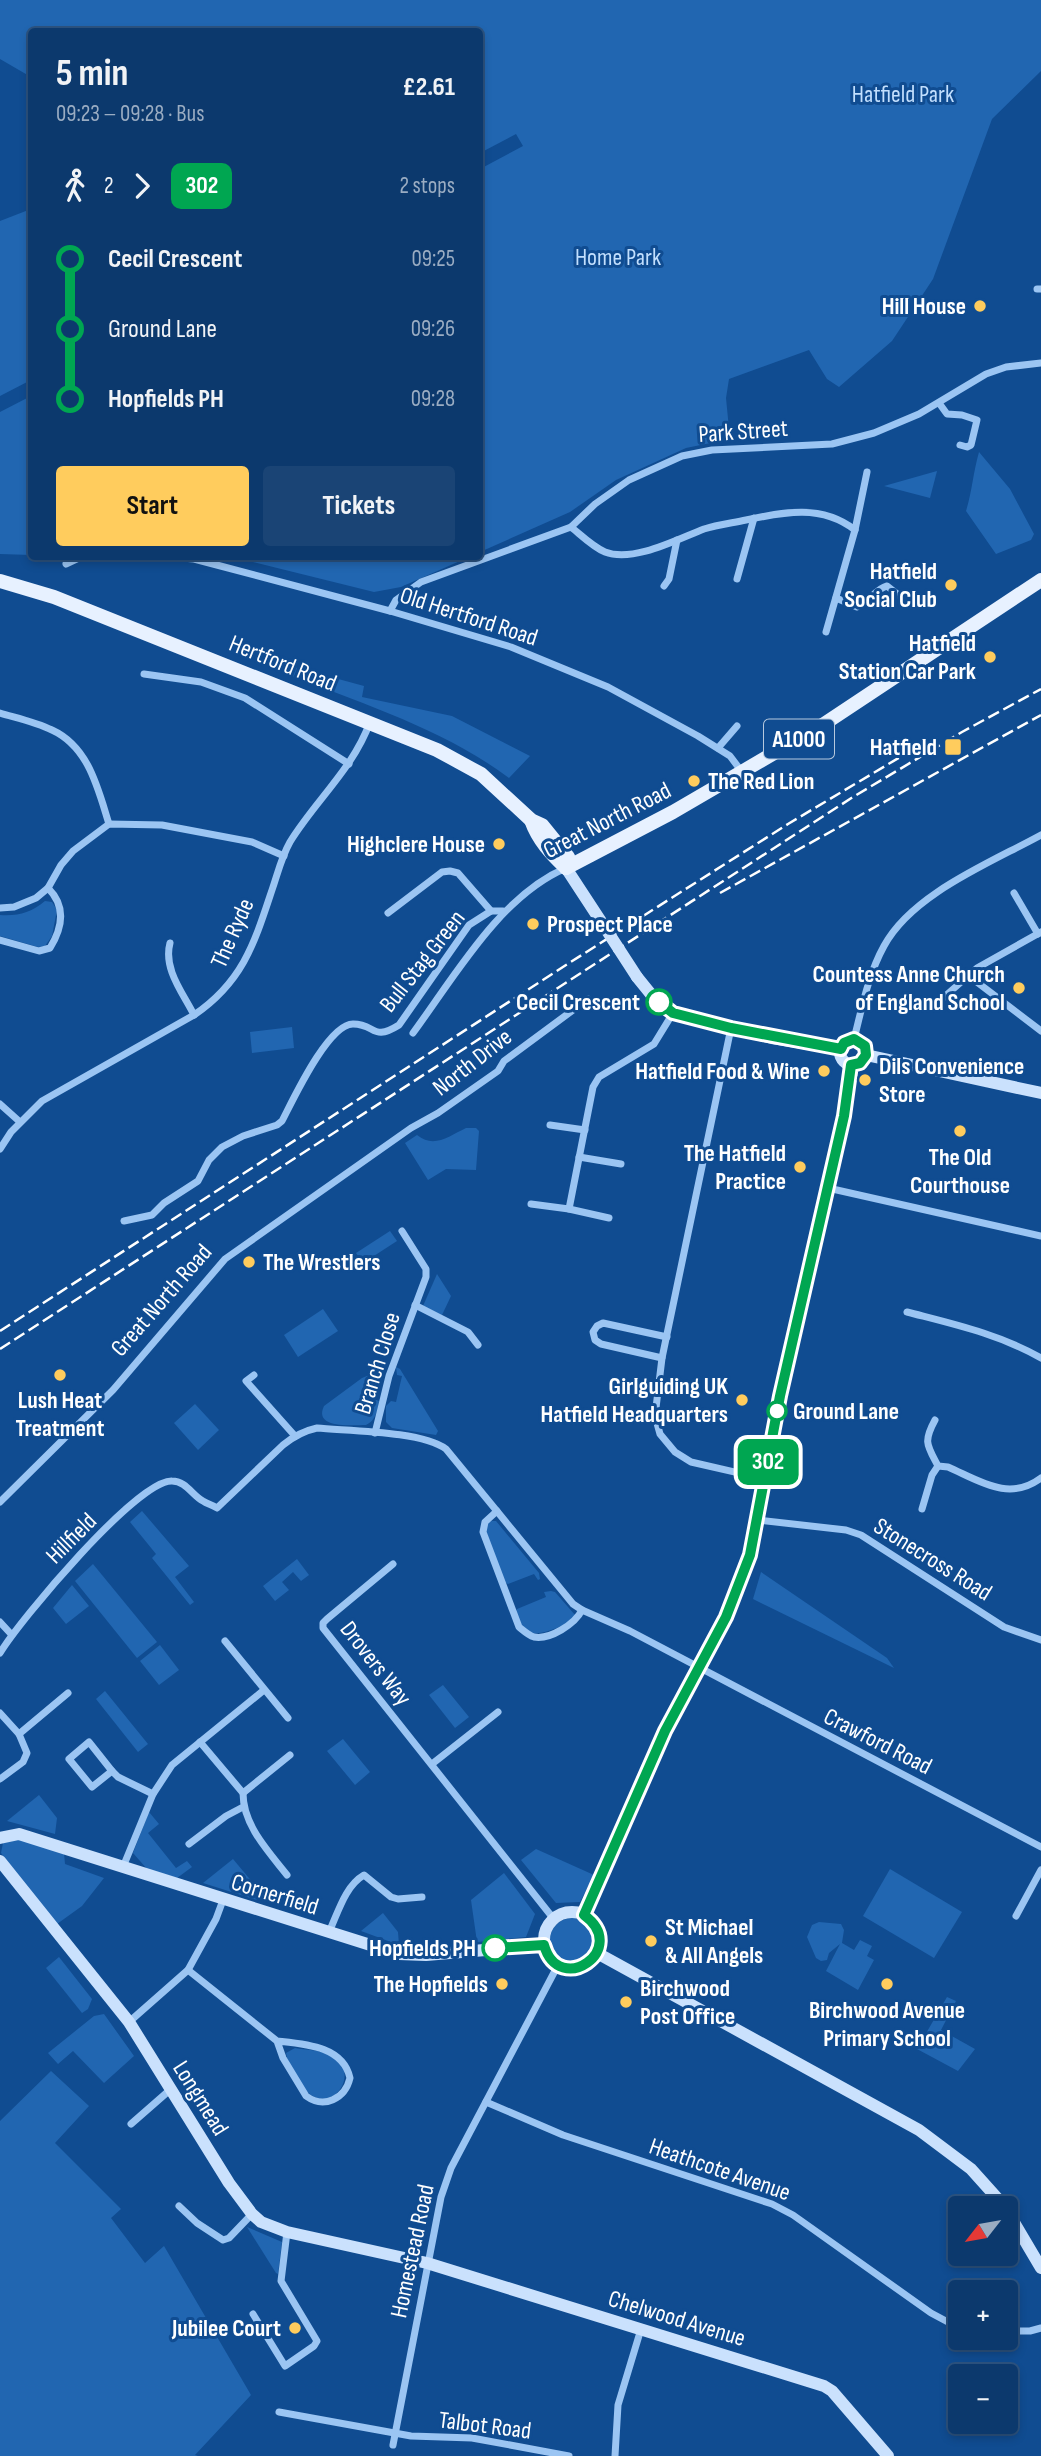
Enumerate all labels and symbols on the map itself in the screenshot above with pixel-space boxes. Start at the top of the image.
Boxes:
park label: Hatfield Park [852,80,954,109]
park label: Home Park [575,243,661,272]
place label: Hill House [882,292,966,321]
marker: Hill House [972,298,988,314]
street label: Park Street [697,414,789,449]
place label: Hatfield Social Club [844,557,937,614]
marker: Hatfield Social Club [943,577,959,593]
street label: Old Hertford Road [396,581,541,652]
street label: Hertford Road [225,629,341,698]
place label: Hatfield Station Car Park [839,629,976,686]
marker: Hatfield Station Car Park [982,649,998,665]
road number: A1000 [764,720,834,758]
place label: Hatfield [870,733,937,762]
marker: Hatfield [943,737,963,757]
place label: The Red Lion [708,767,814,796]
marker: The Red Lion [686,773,702,789]
street label: Great North Road [539,776,676,865]
place label: Highclere House [347,830,485,859]
marker: Highclere House [491,836,507,852]
street label: The Ryde [204,894,260,972]
street label: Bull Stag Green [374,904,471,1018]
place label: Prospect Place [547,910,673,939]
marker: Prospect Place [525,916,541,932]
place label: Countess Anne Church of England School [813,960,1005,1017]
marker: Countess Anne Church of England School [1011,980,1027,996]
place label: Cecil Crescent [516,988,640,1017]
marker: Cecil Crescent [646,989,672,1015]
street label: North Drive [427,1022,518,1102]
place label: Dils Convenience Store [879,1052,1024,1109]
place label: Hatfield Food & Wine [635,1057,810,1086]
marker: Hatfield Food & Wine [816,1063,832,1079]
marker: Dils Convenience Store [857,1072,873,1088]
marker: The Old Courthouse [952,1123,968,1139]
place label: The Hatfield Practice [684,1139,786,1196]
place label: The Old Courthouse [910,1143,1010,1200]
marker: The Hatfield Practice [792,1159,808,1175]
street label: Great North Road [105,1238,218,1362]
place label: The Wrestlers [263,1248,380,1277]
marker: The Wrestlers [241,1254,257,1270]
street label: Branch Close [348,1309,407,1417]
marker: Lush Heat Treatment [52,1367,68,1383]
place label: Girlguiding UK Hatfield Headquarters [541,1372,728,1429]
place label: Lush Heat Treatment [15,1386,105,1443]
marker: Girlguiding UK Hatfield Headquarters [734,1392,750,1408]
place label: Ground Lane [793,1397,899,1426]
marker: Ground Lane [767,1401,787,1421]
line badge: 302 [728,1439,808,1485]
street label: Hillfield [40,1507,103,1570]
street label: Stonecross Road [868,1512,997,1607]
street label: Drovers Way [334,1615,418,1711]
street label: Crawford Road [819,1702,937,1781]
street label: Cornerfield [228,1867,322,1922]
place label: St Michael & All Angels [665,1913,763,1970]
marker: St Michael & All Angels [643,1933,659,1949]
place label: Hopfields PH [369,1934,476,1963]
marker: Hopfields PH [482,1935,508,1961]
place label: The Hopfields [373,1970,488,1999]
place label: Birchwood Post Office [640,1974,735,2031]
marker: The Hopfields [494,1976,510,1992]
marker: Birchwood Avenue Primary School [879,1976,895,1992]
marker: Birchwood Post Office [618,1994,634,2010]
place label: Birchwood Avenue Primary School [809,1996,965,2053]
street label: Longmead [166,2055,235,2141]
street label: Heathcote Avenue [645,2132,794,2207]
street label: Homestead Road [384,2182,441,2320]
north arrow [948,2196,1018,2266]
street label: Chelwood Avenue [605,2284,749,2353]
place label: Jubilee Court [171,2314,281,2343]
marker: Jubilee Court [287,2320,303,2336]
street label: Talbot Road [437,2405,533,2446]

